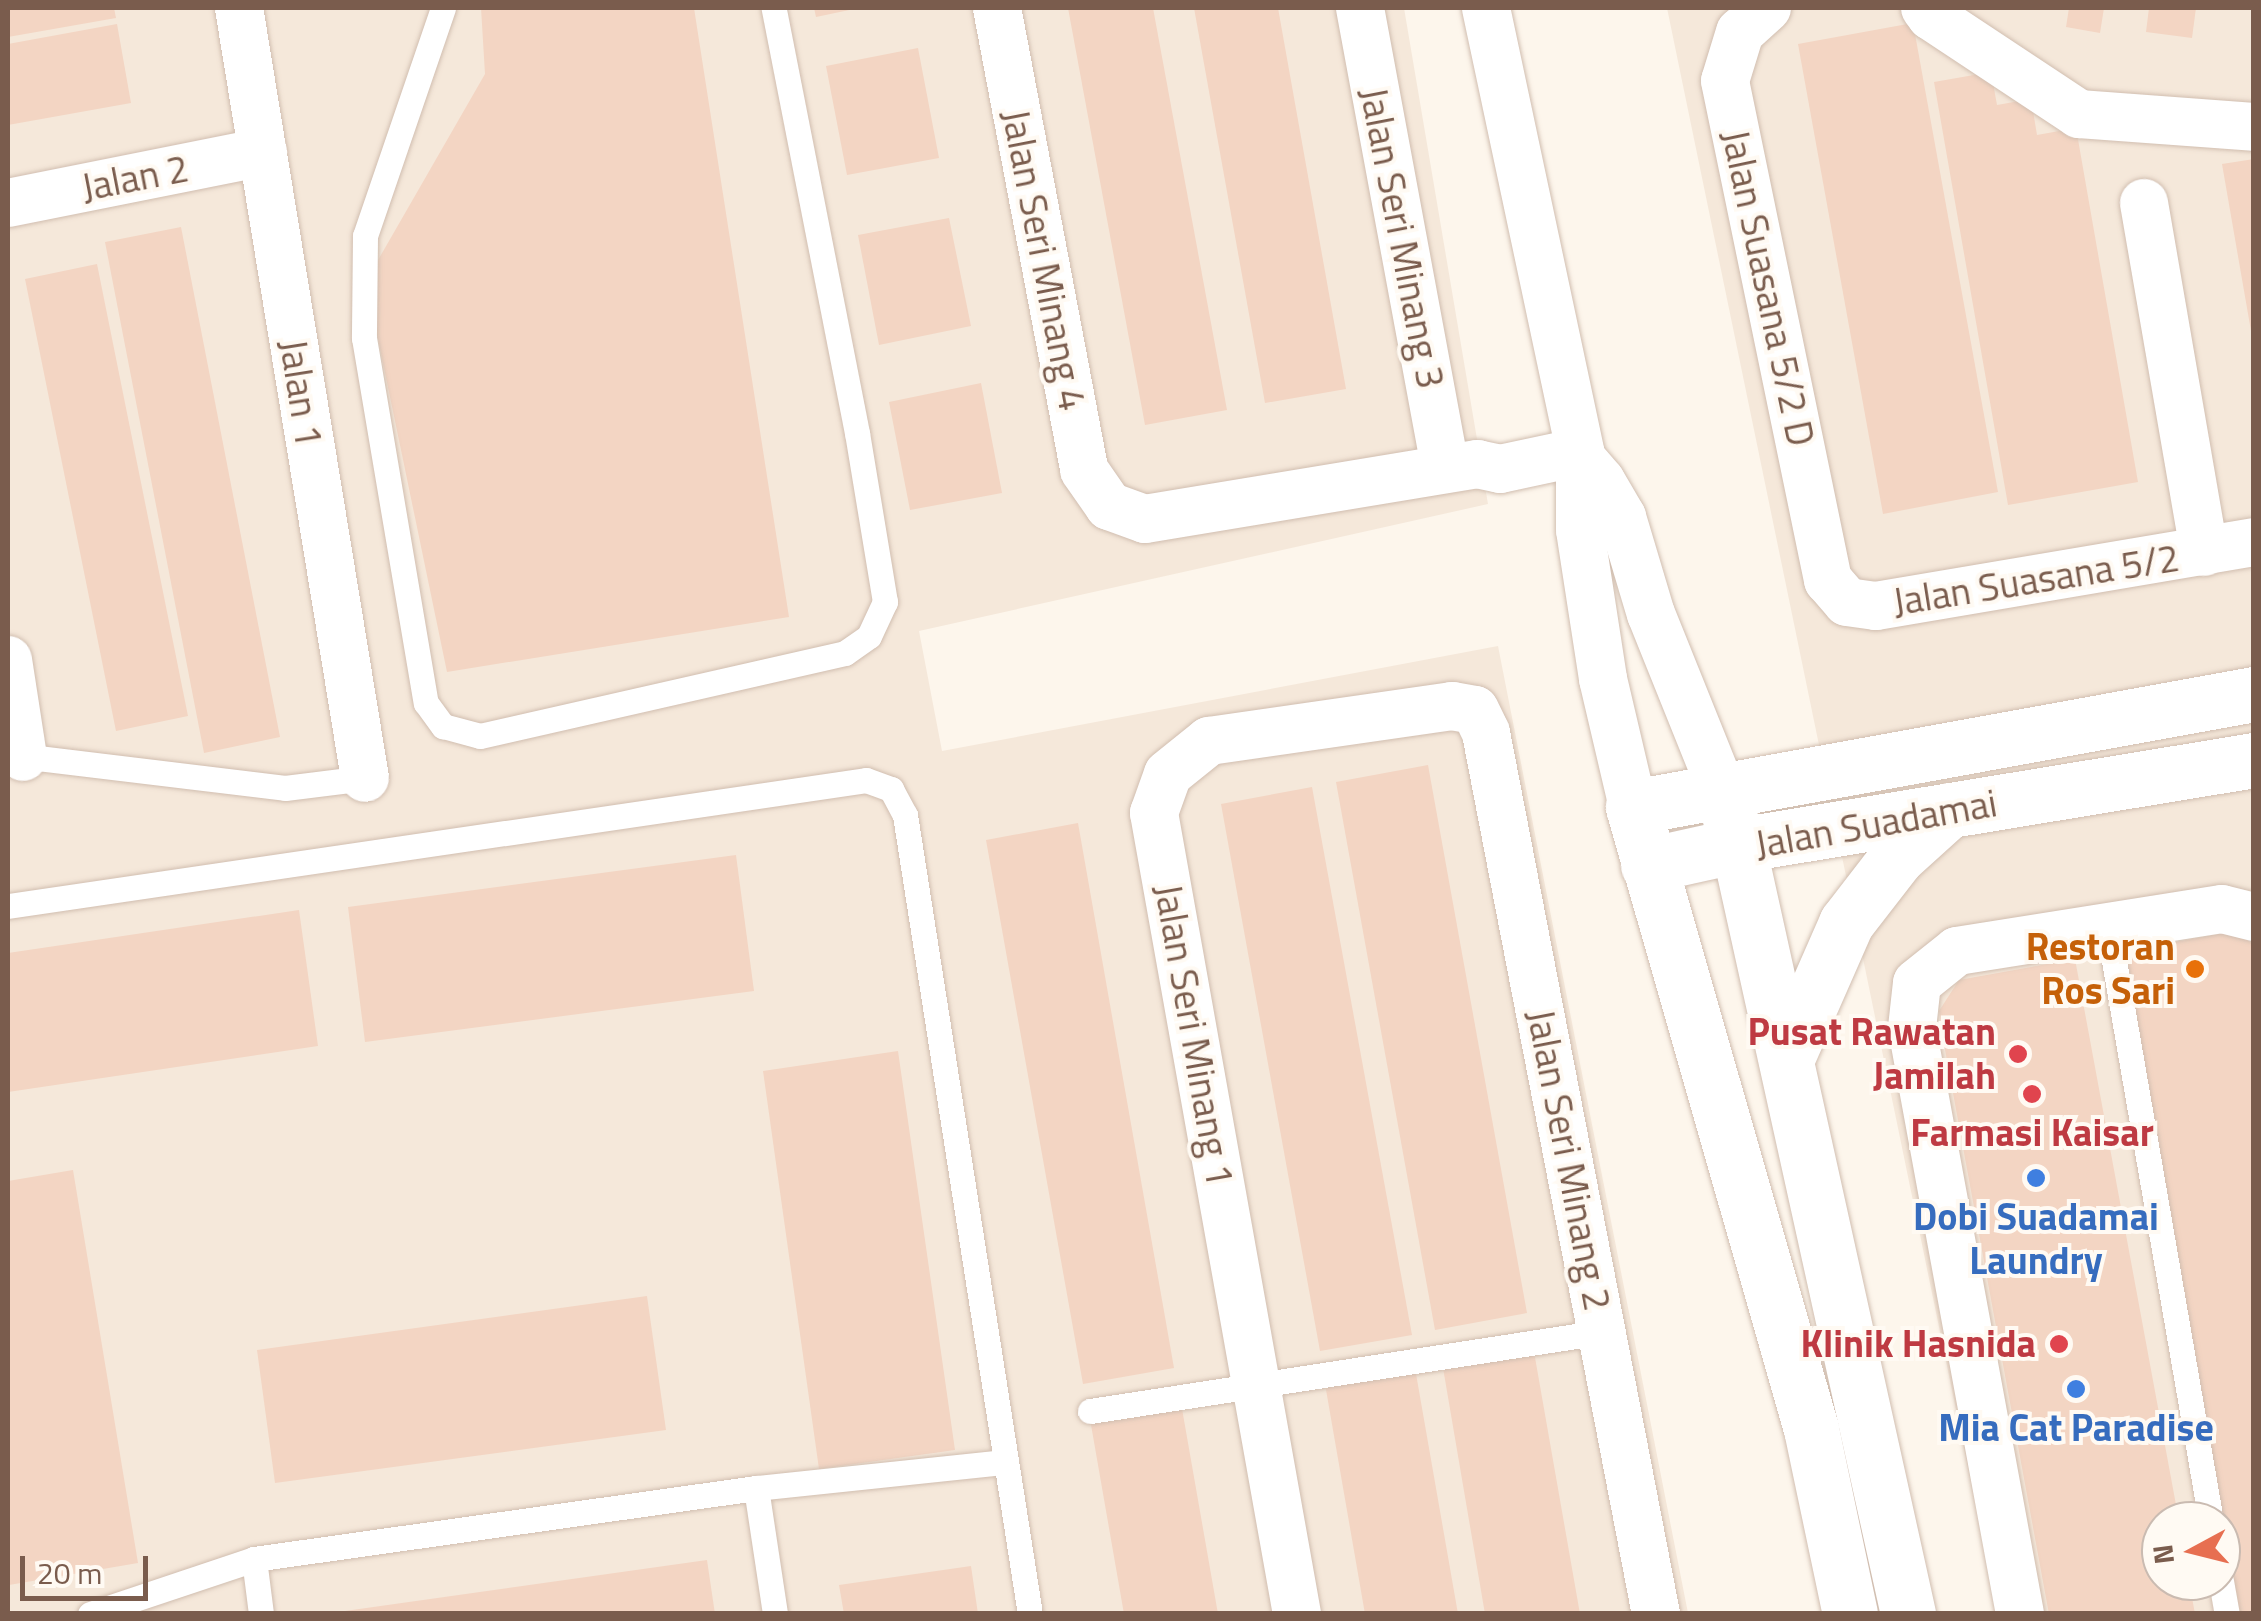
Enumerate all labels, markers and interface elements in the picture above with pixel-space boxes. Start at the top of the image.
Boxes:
street label: Jalan Seri Minang 3 [1350,84,1454,392]
street label: Jalan Seri Minang 4 [992,106,1096,414]
street label: Jalan Suasana 5/2 D [1712,126,1824,450]
street label: Jalan 2 [78,145,192,211]
street label: Jalan 1 [270,336,332,450]
street label: Jalan Suasana 5/2 [1890,535,2182,625]
street label: Jalan Suadamai [1752,780,2000,868]
street label: Jalan Seri Minang 1 [1145,881,1243,1189]
place label: Restoran Ros Sari [2026,924,2175,1014]
marker: Restoran Ros Sari [2184,958,2206,980]
street label: Jalan Seri Minang 2 [1517,1006,1621,1314]
place label: Pusat Rawatan Jamilah [1747,1009,1996,1098]
marker: Pusat Rawatan Jamilah [2005,1041,2031,1067]
marker: Farmasi Kaisar [2021,1083,2043,1105]
place label: Farmasi Kaisar [1910,1110,2154,1156]
marker: Dobi Suadamai Laundry [2025,1167,2047,1189]
place label: Dobi Suadamai Laundry [1913,1194,2159,1284]
place label: Klinik Hasnida [1800,1321,2036,1367]
marker: Klinik Hasnida [2046,1331,2072,1357]
marker: Mia Cat Paradise [2065,1378,2087,1400]
place label: Mia Cat Paradise [1938,1405,2214,1451]
north arrow [2141,1501,2241,1601]
scale bar [25,1536,152,1598]
text: N [2140,1542,2185,1567]
text: 20 m [37,1550,102,1596]

